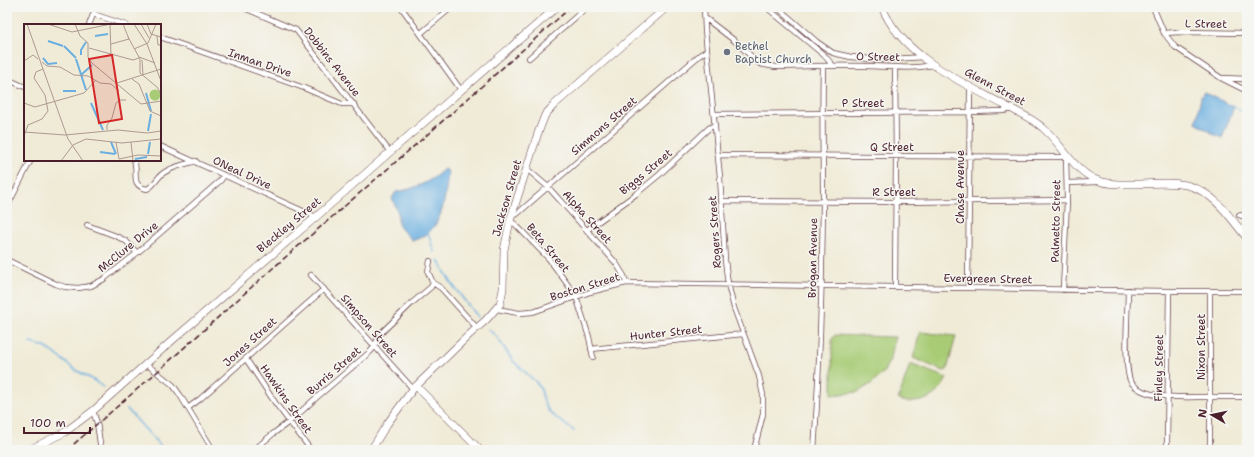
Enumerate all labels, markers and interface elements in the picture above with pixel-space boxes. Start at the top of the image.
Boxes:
street label: L Street [1185,16,1227,32]
inset map [24,24,161,161]
street label: Dobbins Avenue [300,24,364,100]
place label: Bethel Baptist Church [735,39,812,67]
street label: Inman Drive [226,45,294,81]
marker: Bethel Baptist Church [722,47,732,57]
street label: O Street [856,49,900,65]
street label: Glenn Street [962,65,1028,109]
street label: Simmons Street [568,93,640,159]
street label: P Street [842,96,884,111]
street label: Q Street [870,140,914,155]
street label: Biggs Street [617,145,676,198]
street label: Chase Avenue [953,150,968,224]
street label: ONeal Drive [210,153,274,193]
street label: Jackson Street [489,158,525,238]
street label: Palmetto Street [1048,179,1064,263]
street label: R Street [872,185,916,200]
street label: Alpha Street [559,187,615,247]
street label: Bleckley Street [254,194,324,256]
street label: Rogers Street [705,195,725,269]
street label: McClure Drive [95,218,161,276]
street label: Brogan Avenue [805,218,821,298]
street label: Beta Street [523,220,573,276]
street label: Boston Street [548,269,622,305]
street label: Evergreen Street [943,271,1033,287]
street label: Simpson Street [337,291,401,361]
street label: Jones Street [220,314,280,370]
street label: Nixon Street [1194,314,1209,380]
street label: Hunter Street [629,322,703,344]
street label: Finley Street [1151,334,1167,402]
street label: Burris Street [304,343,364,399]
street label: Hawkins Street [257,361,316,437]
north arrow [1192,395,1232,435]
text: N [1195,408,1211,419]
scale bar [24,409,90,435]
text: 100 m [30,415,66,431]

